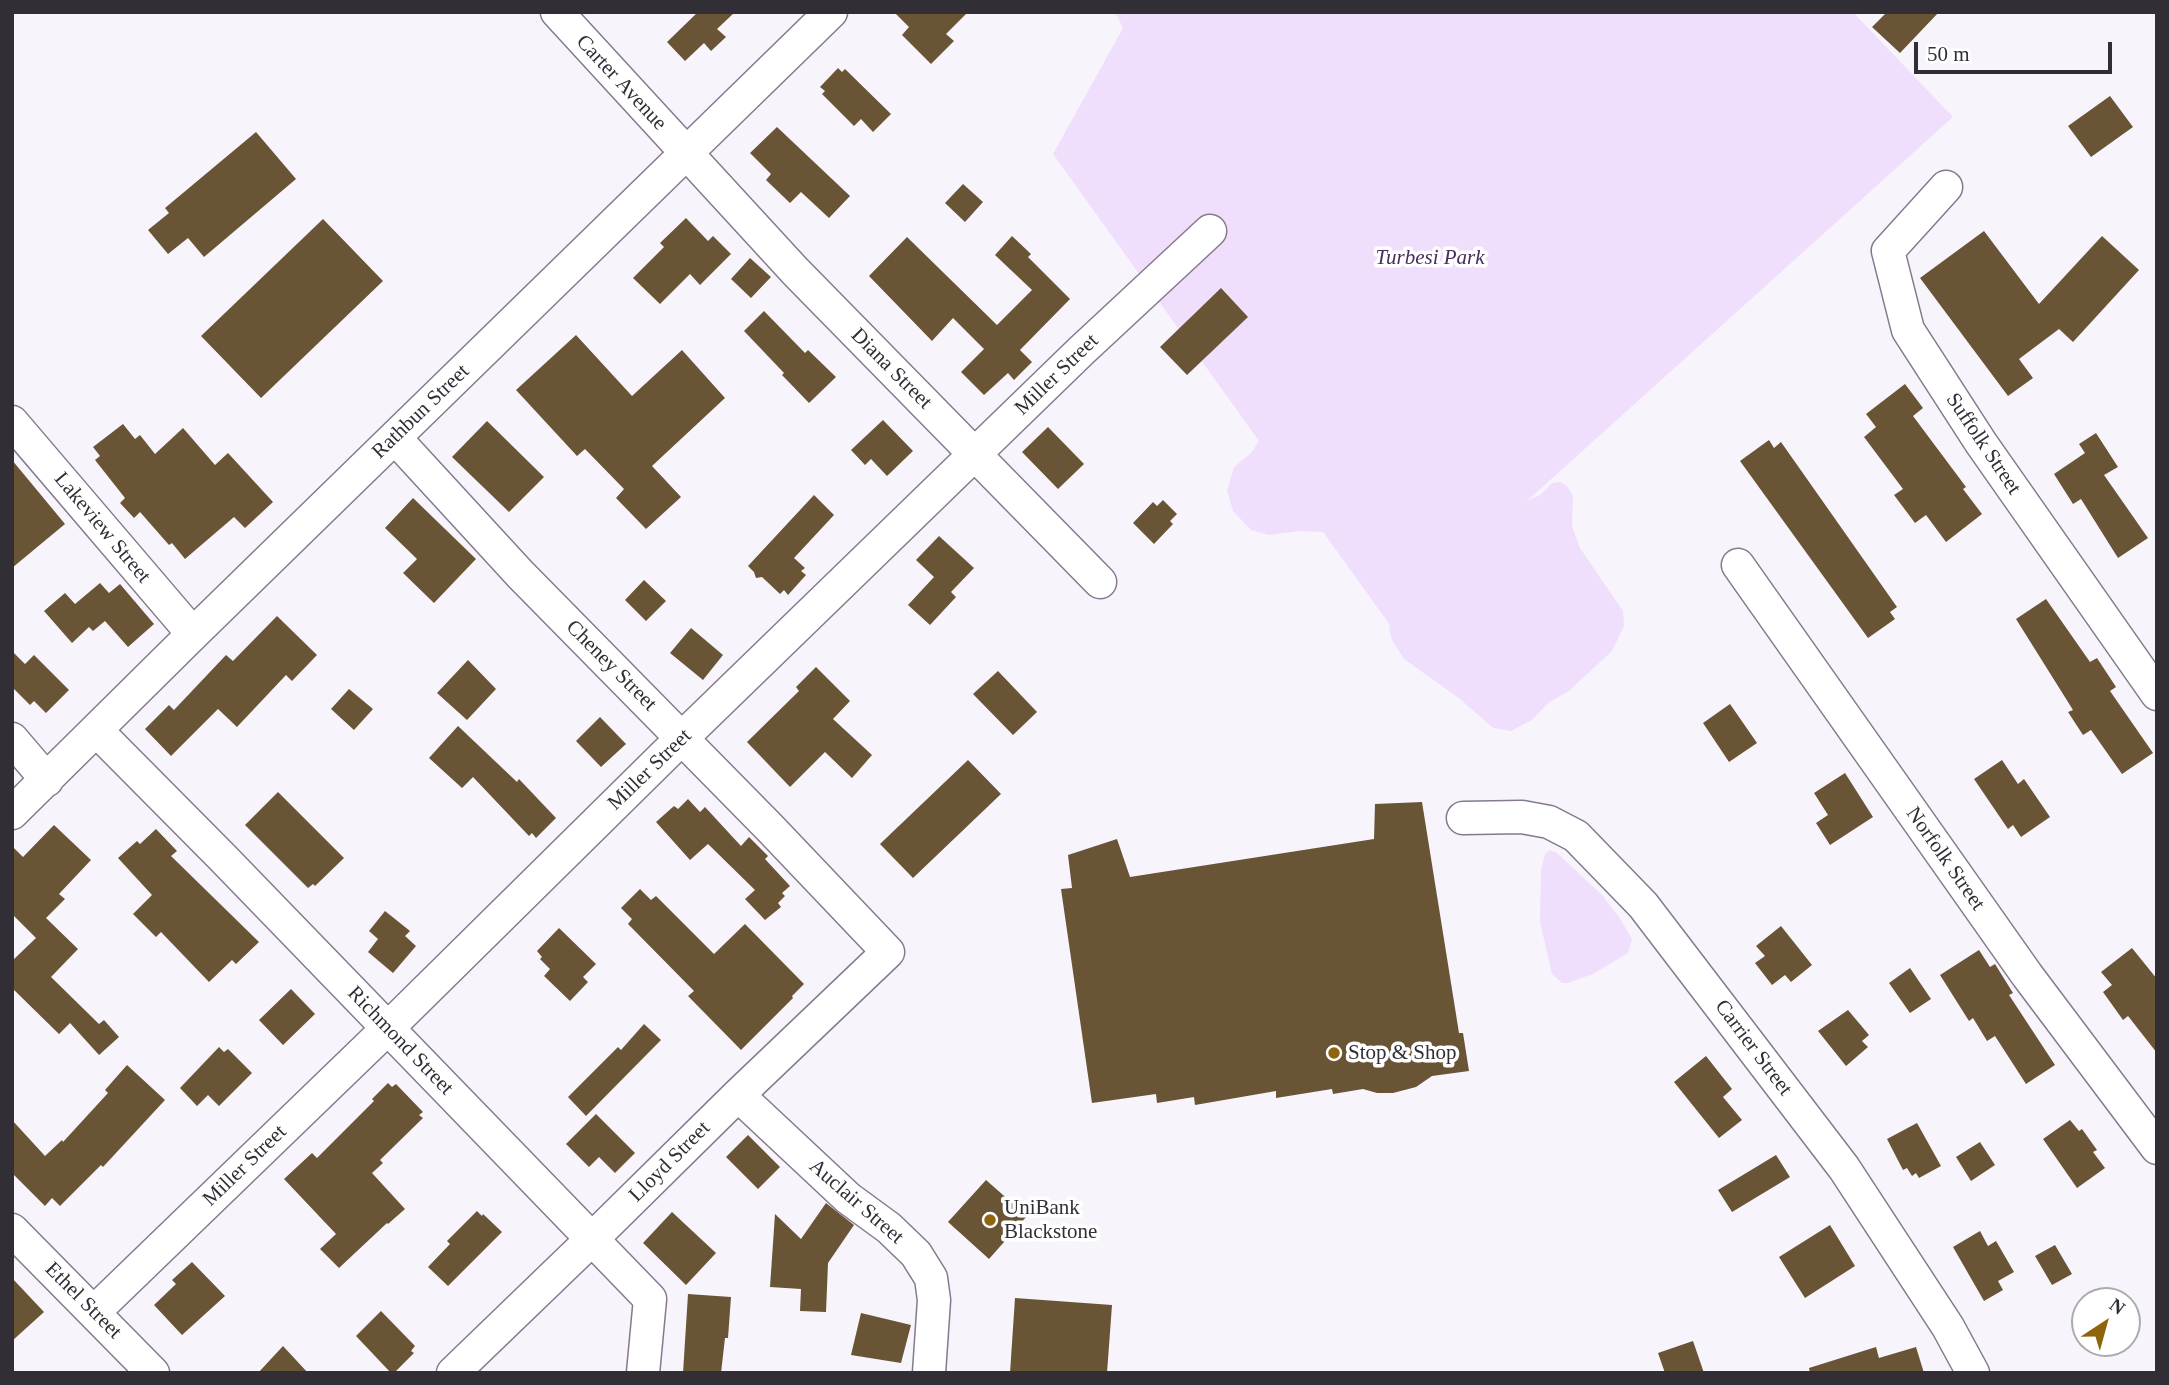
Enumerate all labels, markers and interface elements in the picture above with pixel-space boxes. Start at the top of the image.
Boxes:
scale bar [1917,28,2115,72]
street label: Carter Avenue [570,30,672,136]
text: 50 m [1927,42,1970,66]
park label: Turbesi Park [1375,245,1485,271]
street label: Diana Street [845,323,937,415]
street label: Miller Street [1010,329,1104,421]
street label: Rathbun Street [367,359,475,465]
street label: Suffolk Street [1940,389,2026,499]
street label: Lakeview Street [48,467,156,589]
street label: Cheney Street [560,615,662,717]
street label: Miller Street [603,724,697,816]
street label: Norfolk Street [1900,802,1990,916]
street label: Richmond Street [342,981,458,1101]
street label: Carrier Street [1709,995,1797,1101]
place label: Stop & Shop [1348,1040,1457,1066]
marker: Stop & Shop [1326,1045,1342,1061]
street label: Lloyd Street [624,1116,716,1208]
street label: Miller Street [198,1120,292,1212]
street label: Auclair Street [804,1154,908,1250]
place label: UniBank Blackstone [1004,1195,1097,1245]
marker: UniBank Blackstone [982,1212,998,1228]
street label: Ethel Street [39,1257,127,1345]
north arrow [2071,1287,2141,1357]
text: N [2106,1294,2129,1319]

